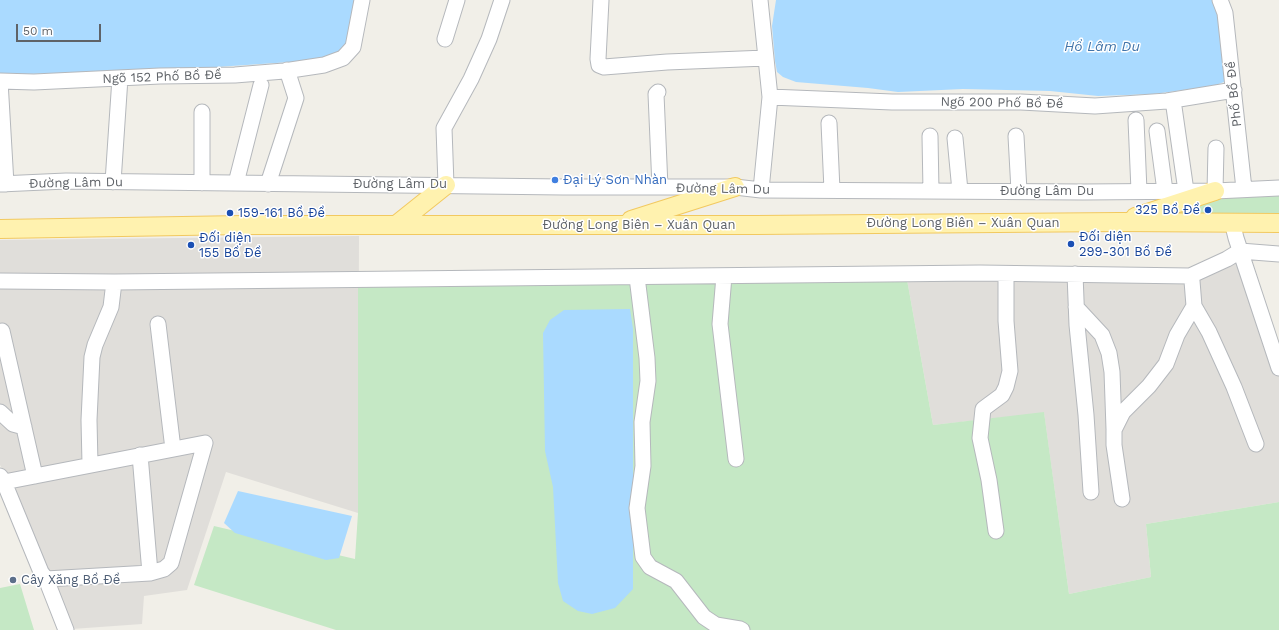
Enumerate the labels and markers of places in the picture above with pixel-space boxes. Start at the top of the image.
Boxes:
place label: Đại Lý Sơn Nhàn [563,172,667,188]
marker: Đại Lý Sơn Nhàn [550,175,560,185]
place label: 325 Bồ Đề [1135,202,1200,218]
place label: 159-161 Bồ Đề [238,205,325,221]
marker: 325 Bồ Đề [1203,205,1213,215]
marker: 159-161 Bồ Đề [225,208,235,218]
place label: Đối diện 299-301 Bồ Đề [1079,229,1172,260]
place label: Đối diện 155 Bồ Đề [199,230,261,261]
marker: Đối diện 299-301 Bồ Đề [1066,239,1076,249]
marker: Đối diện 155 Bồ Đề [186,240,196,250]
place label: Cây Xăng Bồ Đề [21,572,120,588]
marker: Cây Xăng Bồ Đề [8,575,18,585]

